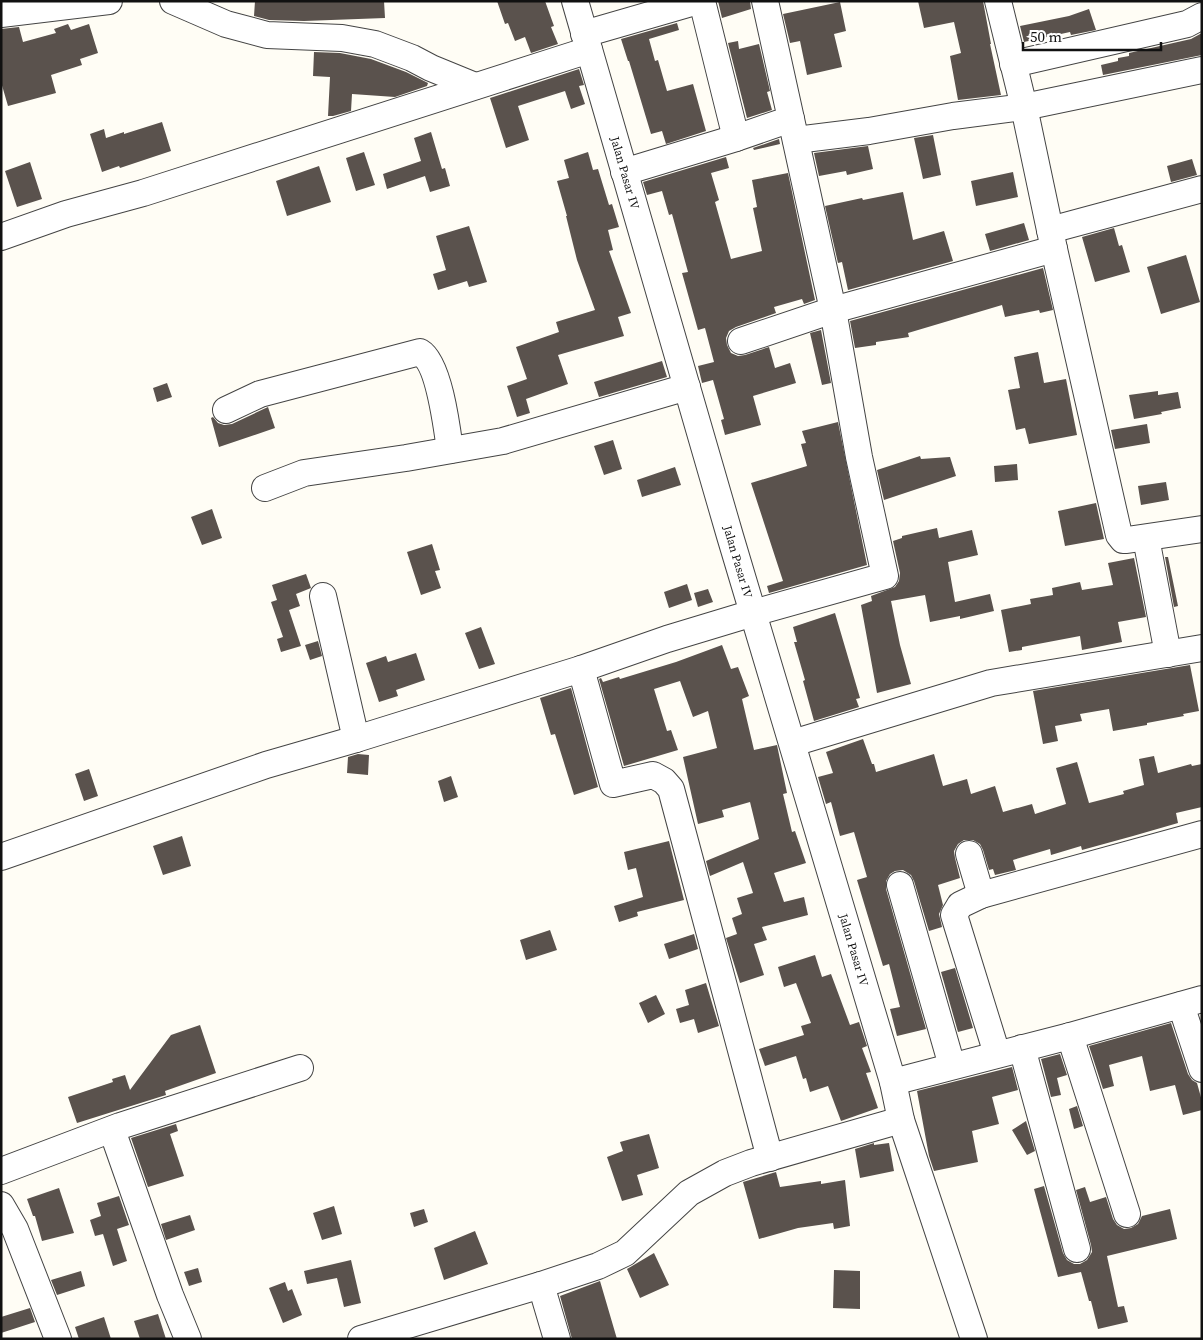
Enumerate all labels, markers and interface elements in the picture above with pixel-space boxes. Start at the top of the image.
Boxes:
scale bar [1023,20,1160,52]
text: 50 m [1030,26,1062,47]
street label: Jalan Pasar IV [606,134,643,211]
street label: Jalan Pasar IV [719,523,756,600]
street label: Jalan Pasar IV [835,911,872,988]

